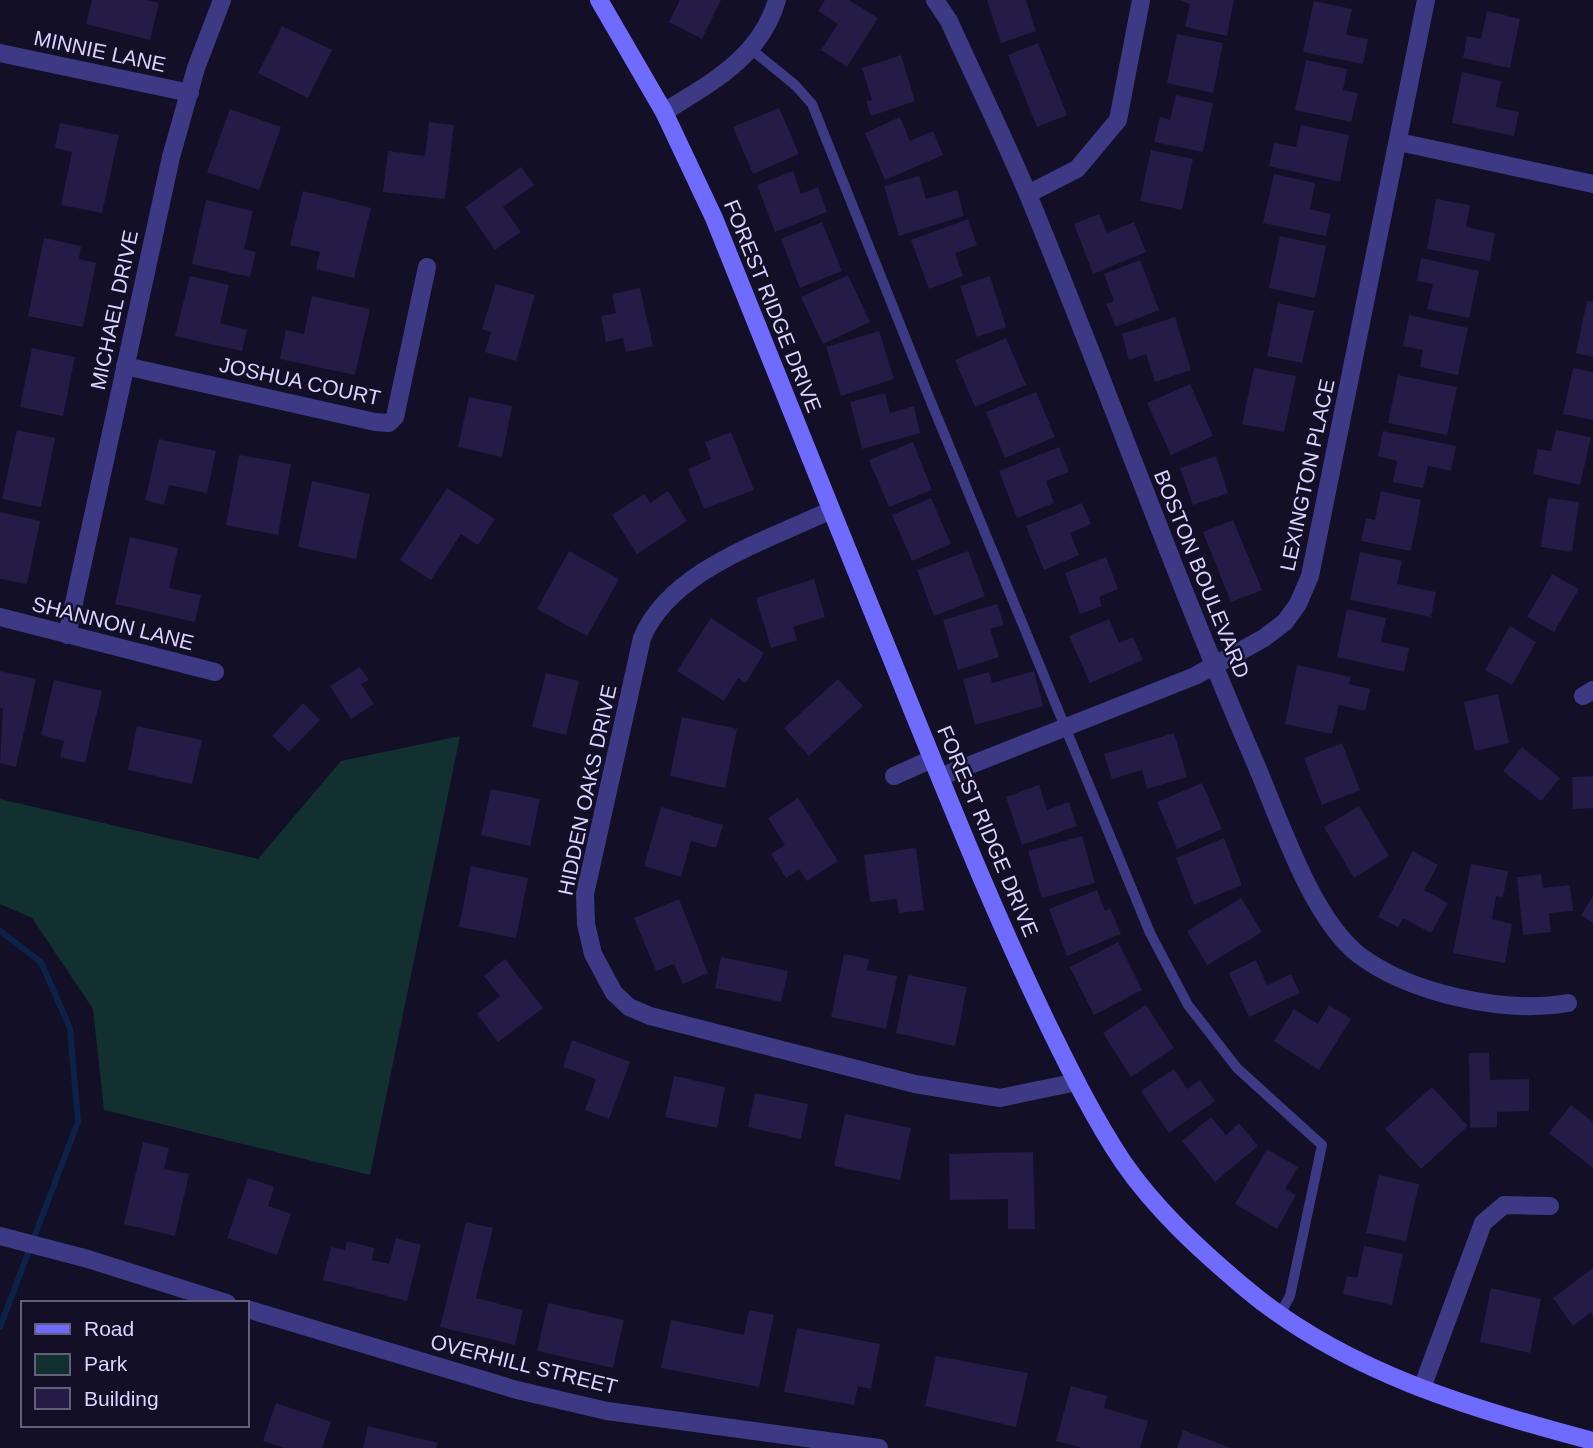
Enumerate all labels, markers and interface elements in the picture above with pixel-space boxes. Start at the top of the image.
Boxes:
street label: MINNIE LANE [32,26,168,76]
street label: FOREST RIDGE DRIVE [720,196,826,416]
street label: MICHAEL DRIVE [86,228,142,392]
street label: JOSHUA COURT [217,353,383,409]
street label: LEXINGTON PLACE [1275,377,1339,573]
street label: BOSTON BOULEVARD [1150,467,1254,681]
street label: SHANNON LANE [30,592,196,654]
street label: HIDDEN OAKS DRIVE [553,683,621,897]
street label: FOREST RIDGE DRIVE [933,722,1043,940]
legend [21,1301,248,1427]
text: Road [84,1317,134,1340]
street label: OVERHILL STREET [428,1330,620,1398]
text: Park [84,1352,128,1375]
text: Building [84,1387,159,1410]

